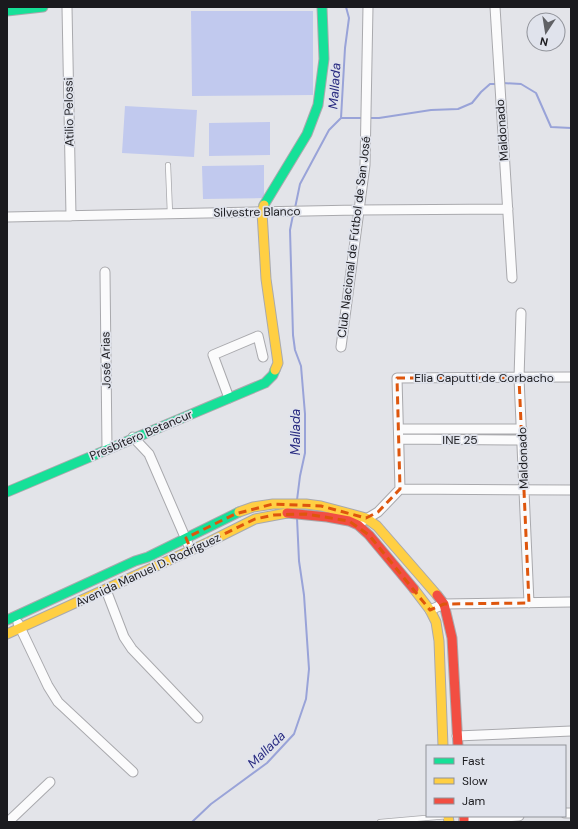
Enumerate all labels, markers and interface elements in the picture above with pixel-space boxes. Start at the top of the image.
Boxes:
north arrow [526,12,566,52]
text: N [539,34,549,49]
water label: Mallada [324,62,345,110]
street label: Atilio Pelossi [60,77,78,147]
street label: Maldonado [492,99,512,161]
street label: Club Nacional de Fútbol de San José [334,135,374,339]
street label: Silvestre Blanco [213,203,301,221]
street label: José Arias [98,331,114,389]
street label: Elia Caputti de Corbacho [414,370,554,386]
street label: Presbítero Betancur [87,406,195,464]
water label: Mallada [287,409,304,455]
street label: Maldonado [514,427,532,489]
street label: INE 25 [442,432,478,448]
street label: Avenida Manuel D. Rodríguez [73,529,223,611]
water label: Mallada [244,727,289,772]
legend [426,745,566,817]
text: Fast [462,753,485,769]
text: Slow [462,773,488,789]
text: Jam [462,793,485,809]

